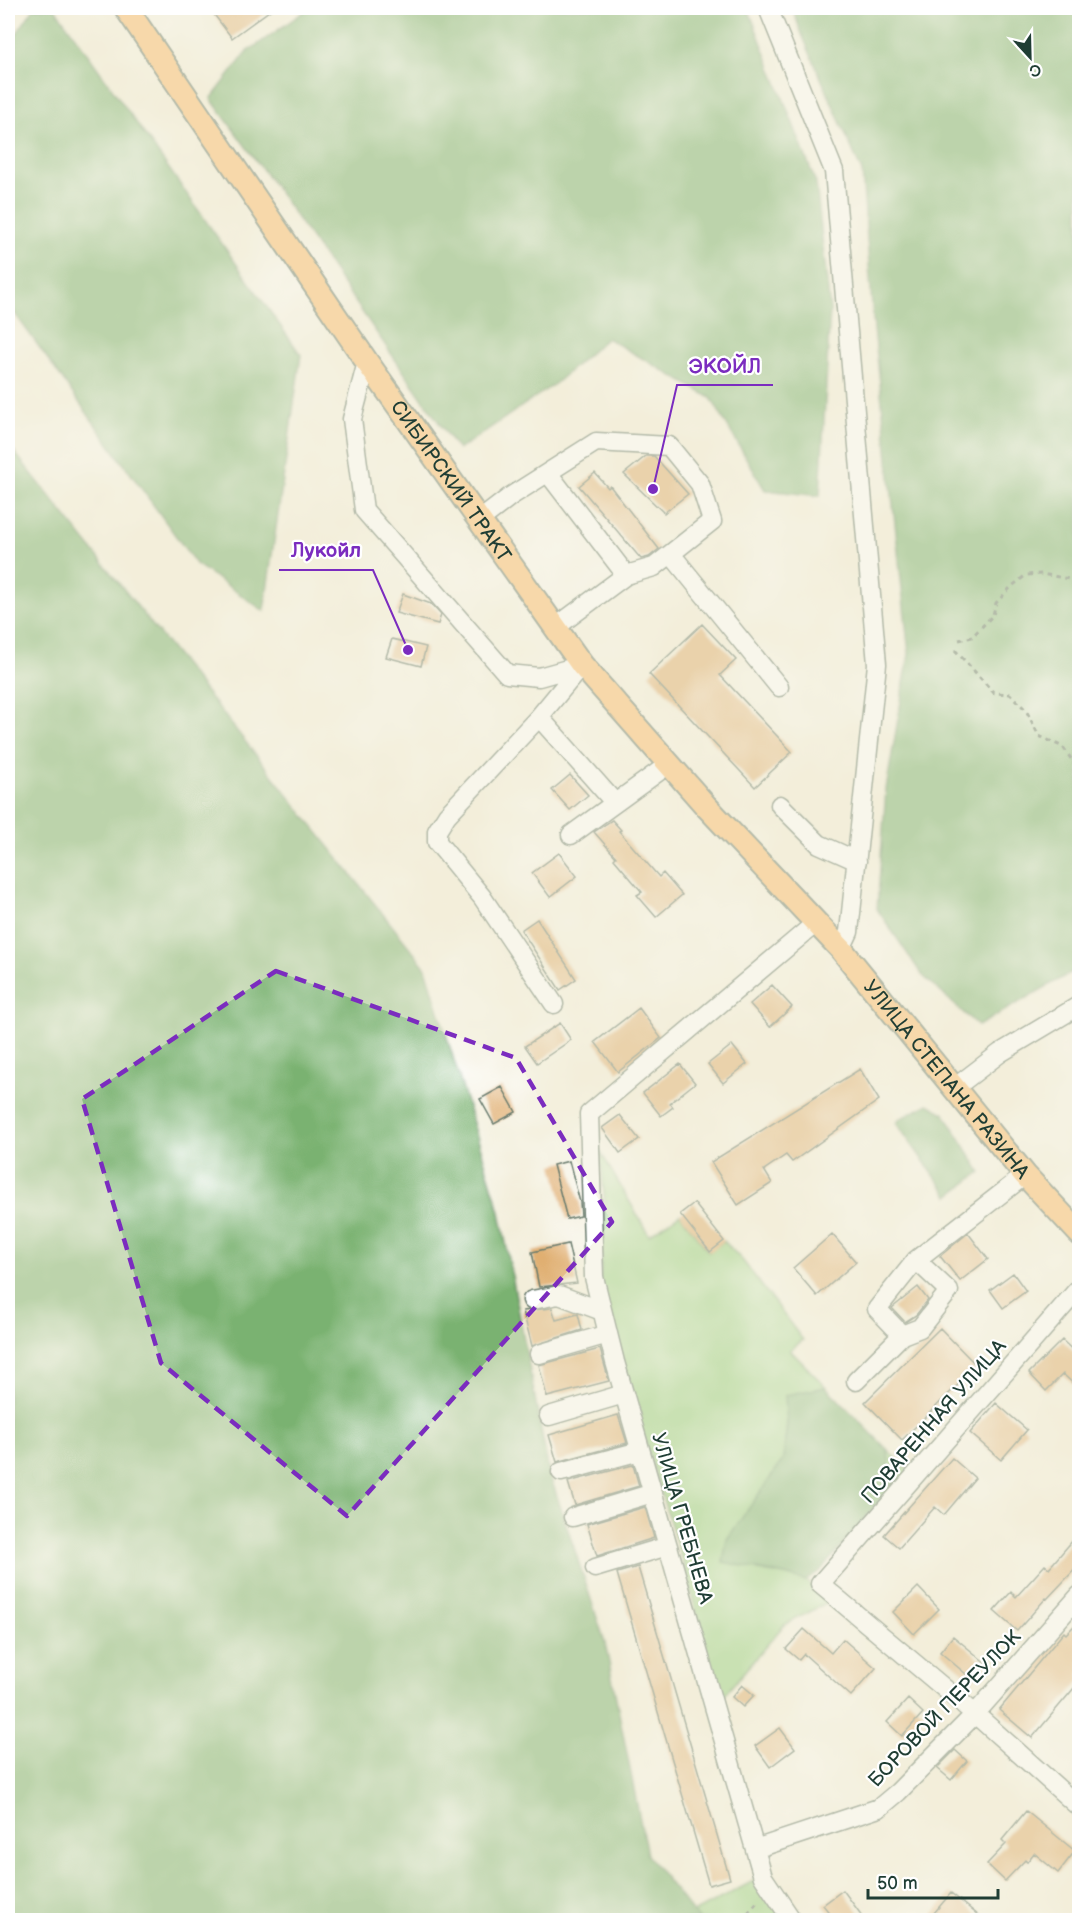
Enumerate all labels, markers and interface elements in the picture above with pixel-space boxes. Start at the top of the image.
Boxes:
north arrow [1000,27,1060,87]
text: С [1026,59,1044,80]
callout: ЭКОЙЛ [677,346,773,385]
text: ЭКОЙЛ [689,353,761,379]
street label: СИБИРСКИЙ ТРАКТ [385,396,516,567]
callout: Лукойл [279,531,373,570]
text: Лукойл [290,538,361,563]
street label: УЛИЦА СТЕПАНА РАЗИНА [858,975,1035,1185]
street label: ПОВАРЕННАЯ УЛИЦА [856,1334,1012,1508]
street label: УЛИЦА ГРЕБНЕВА [646,1430,718,1607]
street label: БОРОВОЙ ПЕРЕУЛОК [863,1625,1026,1792]
scale bar [868,1862,998,1900]
text: 50 m [877,1873,918,1894]

